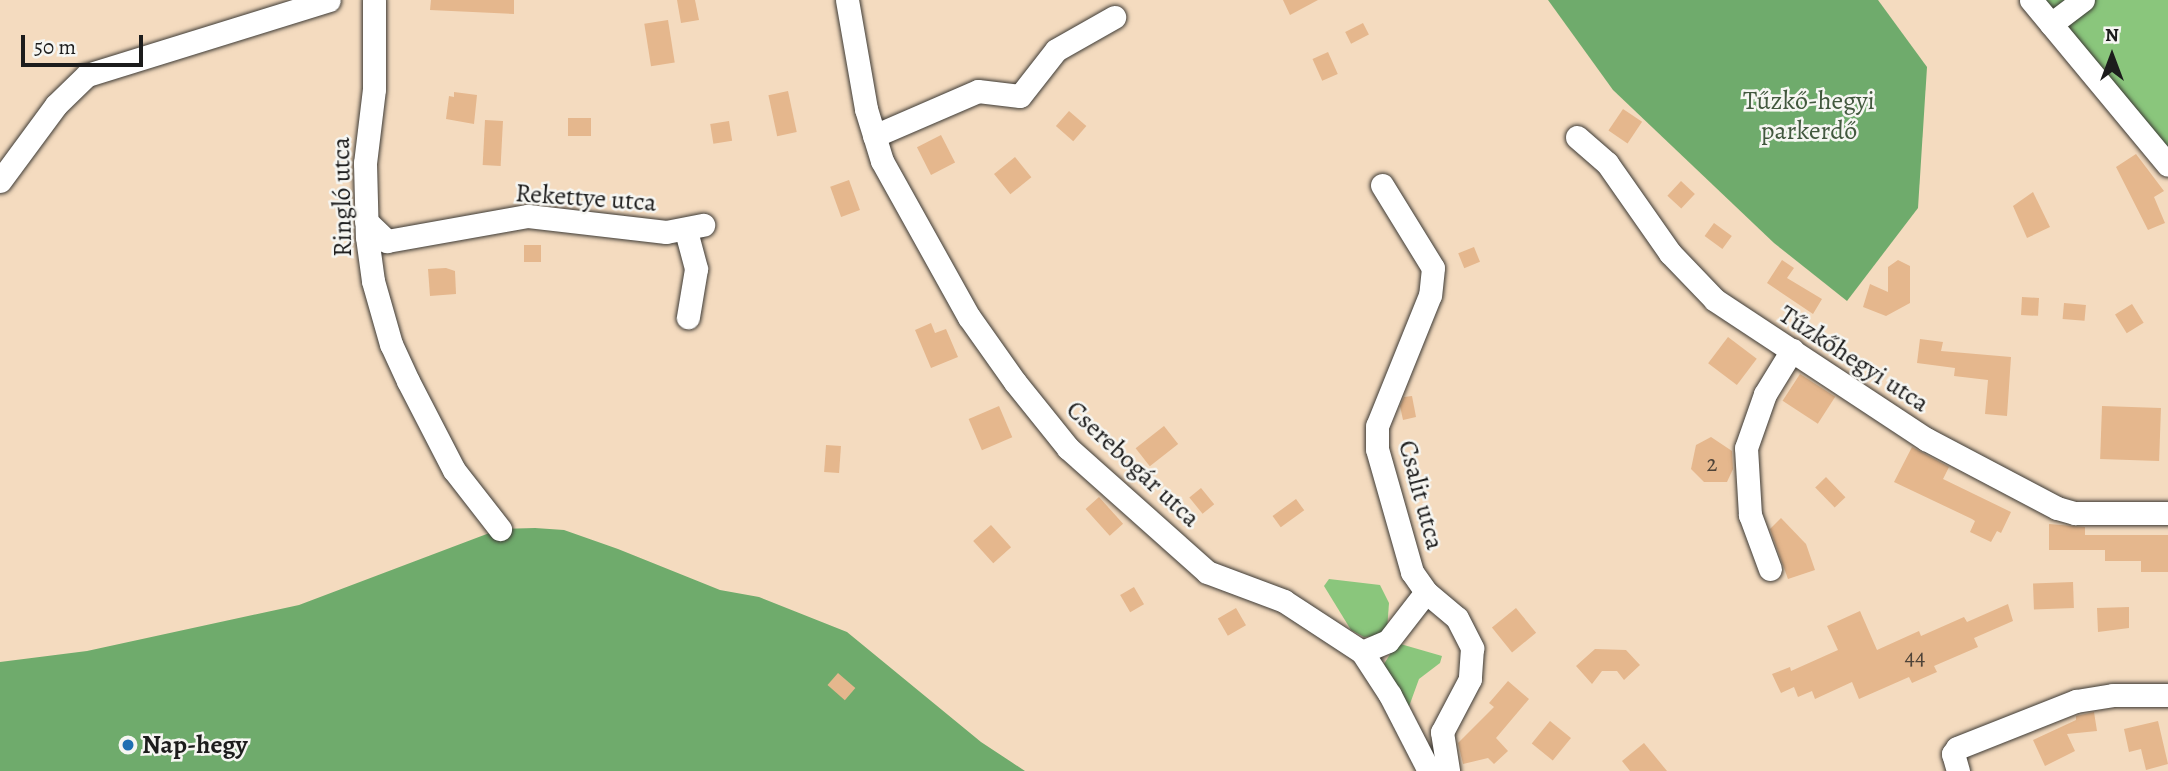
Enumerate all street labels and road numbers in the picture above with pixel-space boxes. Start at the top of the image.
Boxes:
street label: Ringló utca [325,137,359,257]
street label: Rekettye utca [514,178,658,218]
street label: Tűzkőhegyi utca [1773,299,1935,419]
street label: Cserebogár utca [1060,394,1206,534]
street label: Csalit utca [1391,437,1451,553]

